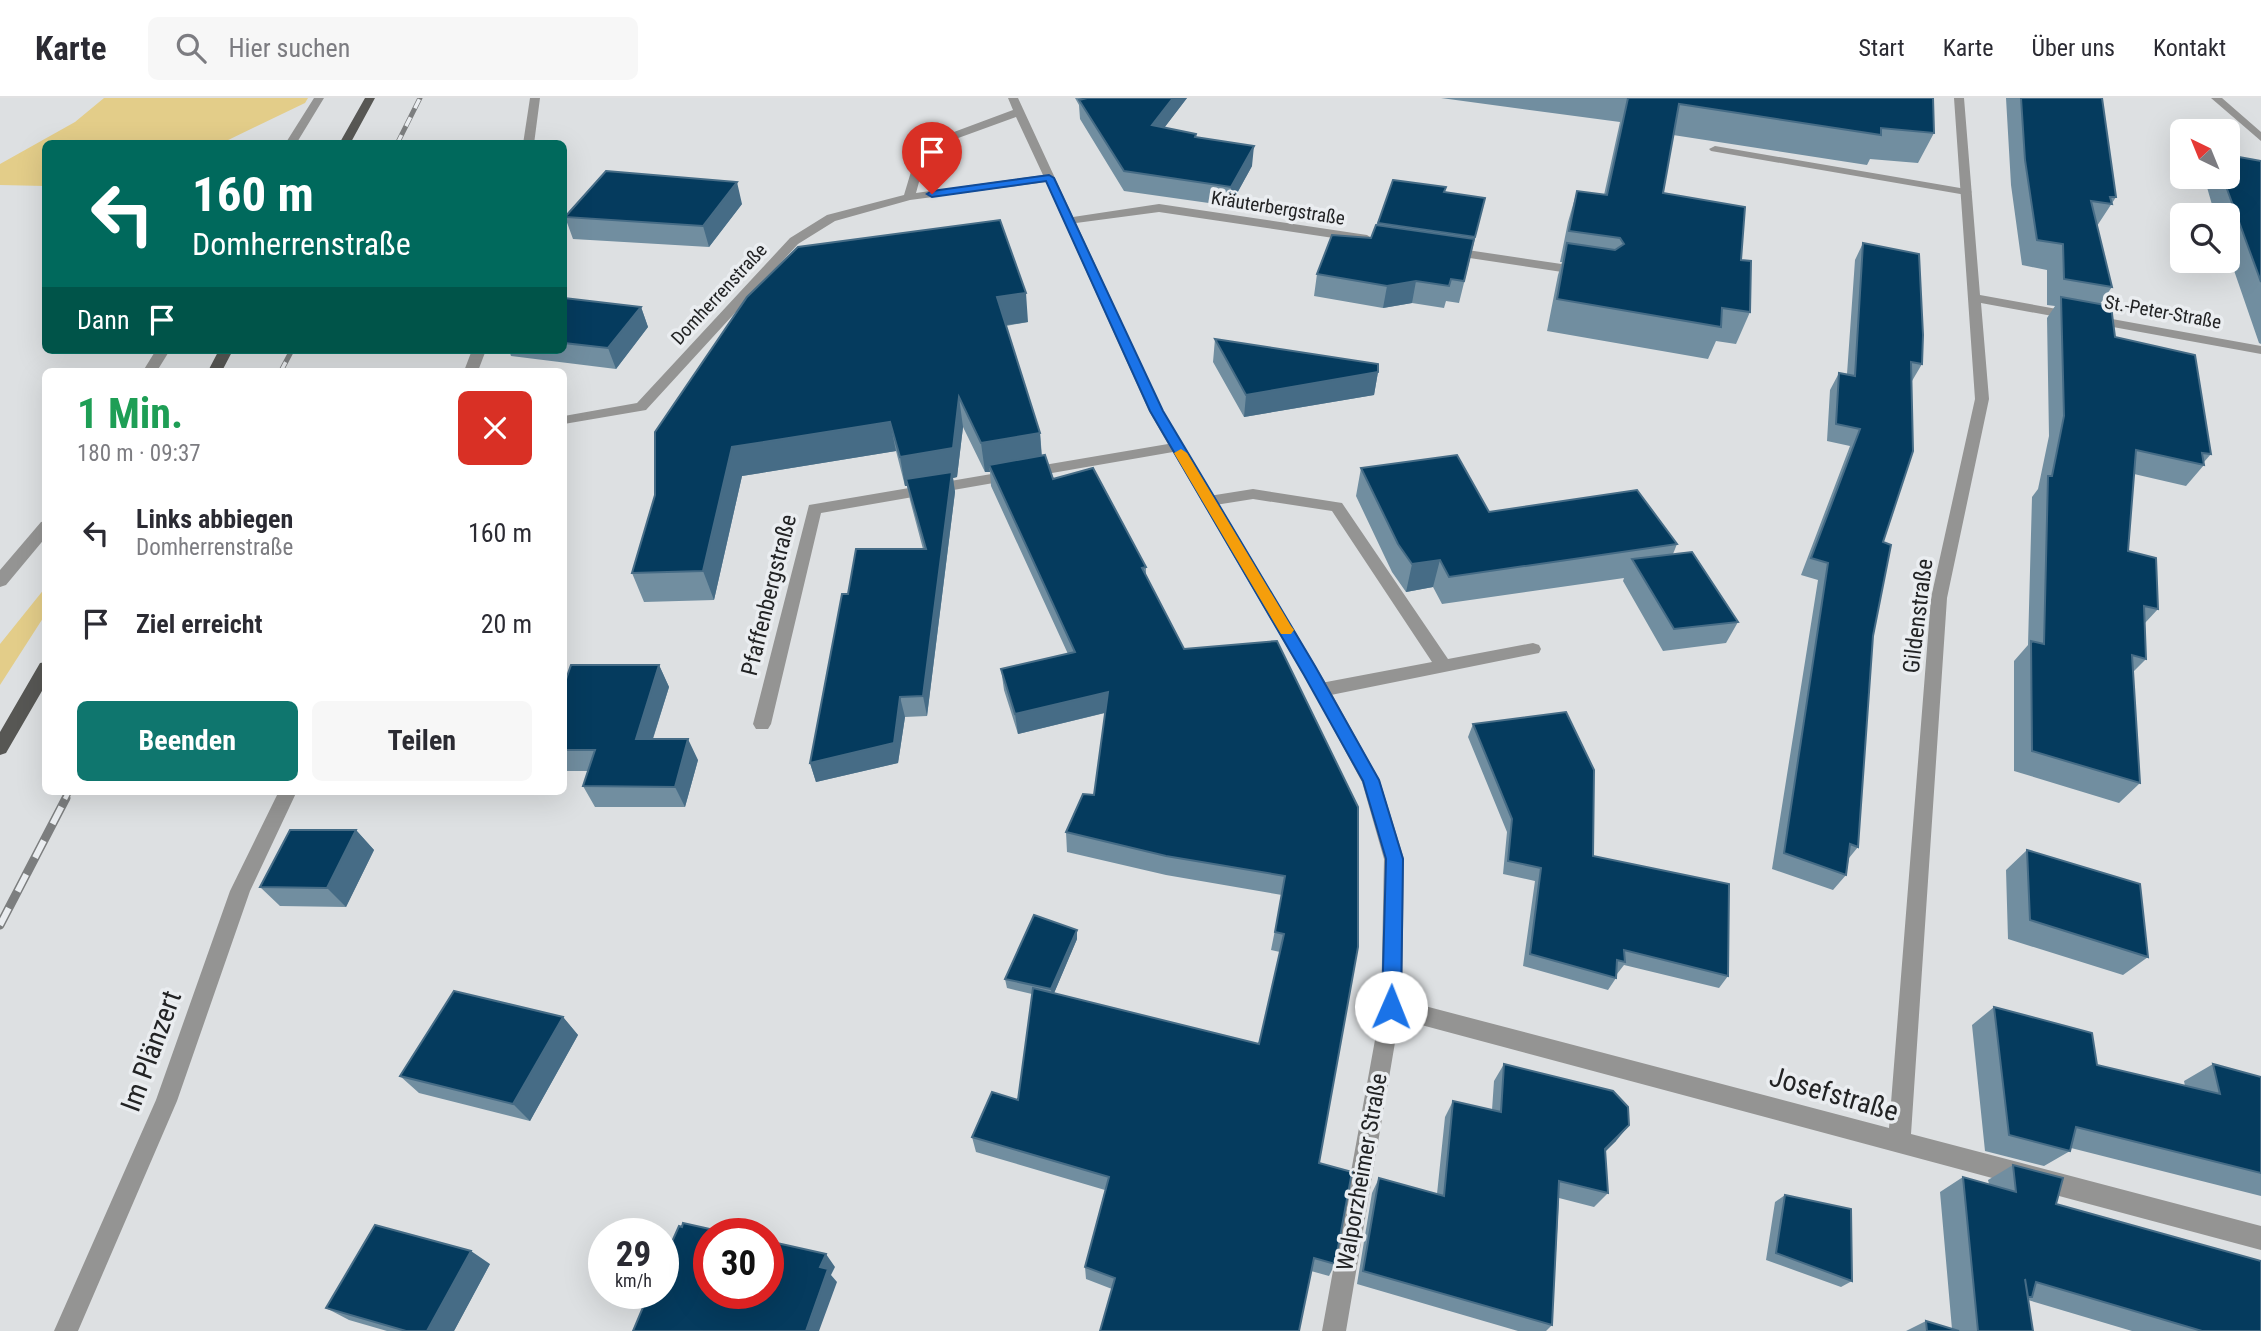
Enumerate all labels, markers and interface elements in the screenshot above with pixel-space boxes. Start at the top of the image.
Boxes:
search box [148,17,638,80]
text: Karte [35,29,106,68]
icon: search [172,29,210,67]
text: Hier suchen [228,33,350,63]
text: Start [1859,34,1905,62]
text: Karte [1943,34,1993,62]
text: Über uns [2031,34,2115,62]
text: Kontakt [2153,34,2226,62]
north arrow [2170,119,2240,189]
map controls [2170,119,2240,273]
pin [902,122,962,194]
icon: arrive [913,133,951,171]
text: 160 m [192,166,314,223]
icon: left [77,168,168,259]
street label: Kräuterbergstraße [1209,186,1347,230]
button: search [2170,203,2240,273]
text: Domherrenstraße [192,225,411,263]
street label: Domherrenstraße [666,239,772,349]
street label: St.-Peter-Straße [2103,290,2223,334]
icon: arrive [143,301,181,339]
text: Dann [77,305,129,335]
text: 1 Min. [77,389,183,438]
button: close [458,391,532,465]
text: 180 m · 09:37 [77,440,201,467]
text: Links abbiegen [136,504,293,534]
street label: Pfaffenbergstraße [736,512,802,678]
icon: left [77,514,115,552]
text: 160 m [468,518,532,548]
text: Domherrenstraße [136,534,293,561]
street label: Gildenstraße [1898,557,1938,675]
icon: arrive [77,605,115,643]
text: Ziel erreicht [136,609,262,639]
text: 20 m [481,609,532,639]
button: Beenden [77,701,298,781]
button: Teilen [312,701,532,781]
position arrow [1354,970,1428,1044]
street label: Im Plänzert [114,986,188,1116]
street label: Josefstraße [1766,1060,1902,1128]
street label: Walporzheimer Straße [1331,1071,1393,1273]
speed limit sign: 30 [693,1218,784,1309]
text: 29 [616,1234,651,1275]
text: km/h [615,1270,652,1291]

